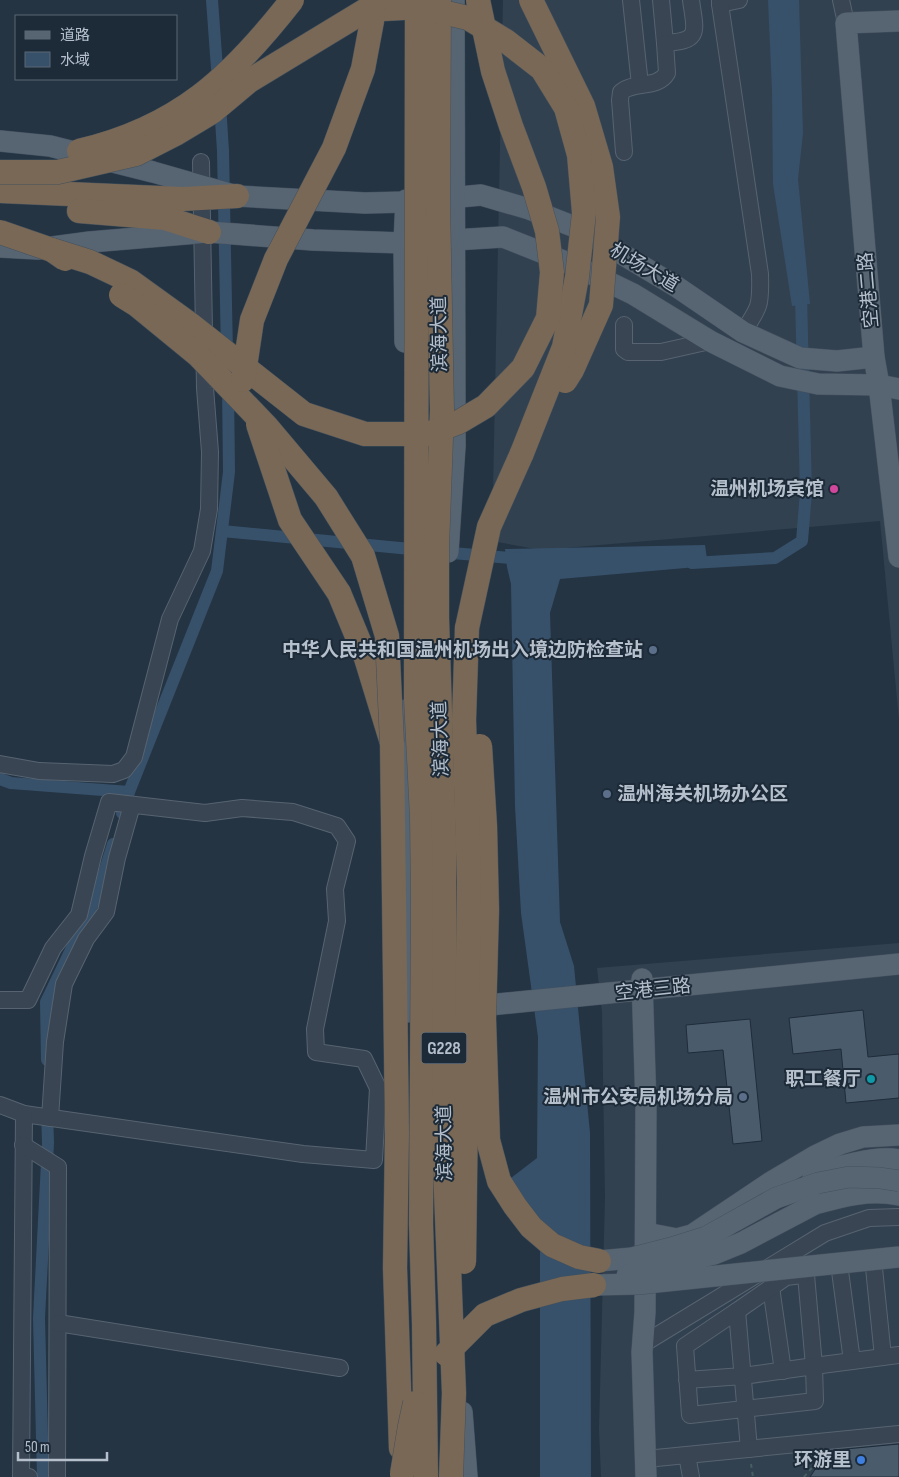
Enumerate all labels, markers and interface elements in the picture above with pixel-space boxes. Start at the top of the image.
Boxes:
legend [15,15,178,80]
text: 道路 [60,26,90,45]
text: 水域 [60,51,90,70]
street label: 机场大道 [605,239,683,297]
street label: 空港二路 [854,251,884,329]
street label: 滨海大道 [428,296,452,372]
place label: 温州机场宾馆 [710,478,824,501]
marker: 温州机场宾馆 [828,483,840,495]
place label: 中华人民共和国温州机场出入境边防检查站 [282,639,643,662]
marker: 中华人民共和国温州机场出入境边防检查站 [647,644,659,656]
street label: 滨海大道 [428,701,454,777]
place label: 温州海关机场办公区 [617,783,788,806]
marker: 温州海关机场办公区 [601,788,613,800]
street label: 空港三路 [614,975,692,1005]
road number: G228 [422,1032,466,1064]
place label: 职工餐厅 [785,1068,861,1091]
marker: 职工餐厅 [865,1073,877,1085]
place label: 温州市公安局机场分局 [543,1086,733,1109]
marker: 温州市公安局机场分局 [737,1091,749,1103]
street label: 滨海大道 [433,1105,457,1181]
scale bar [18,1430,106,1462]
text: 50 m [25,1438,50,1457]
place label: 环游里 [794,1449,851,1472]
marker: 环游里 [855,1454,867,1466]

